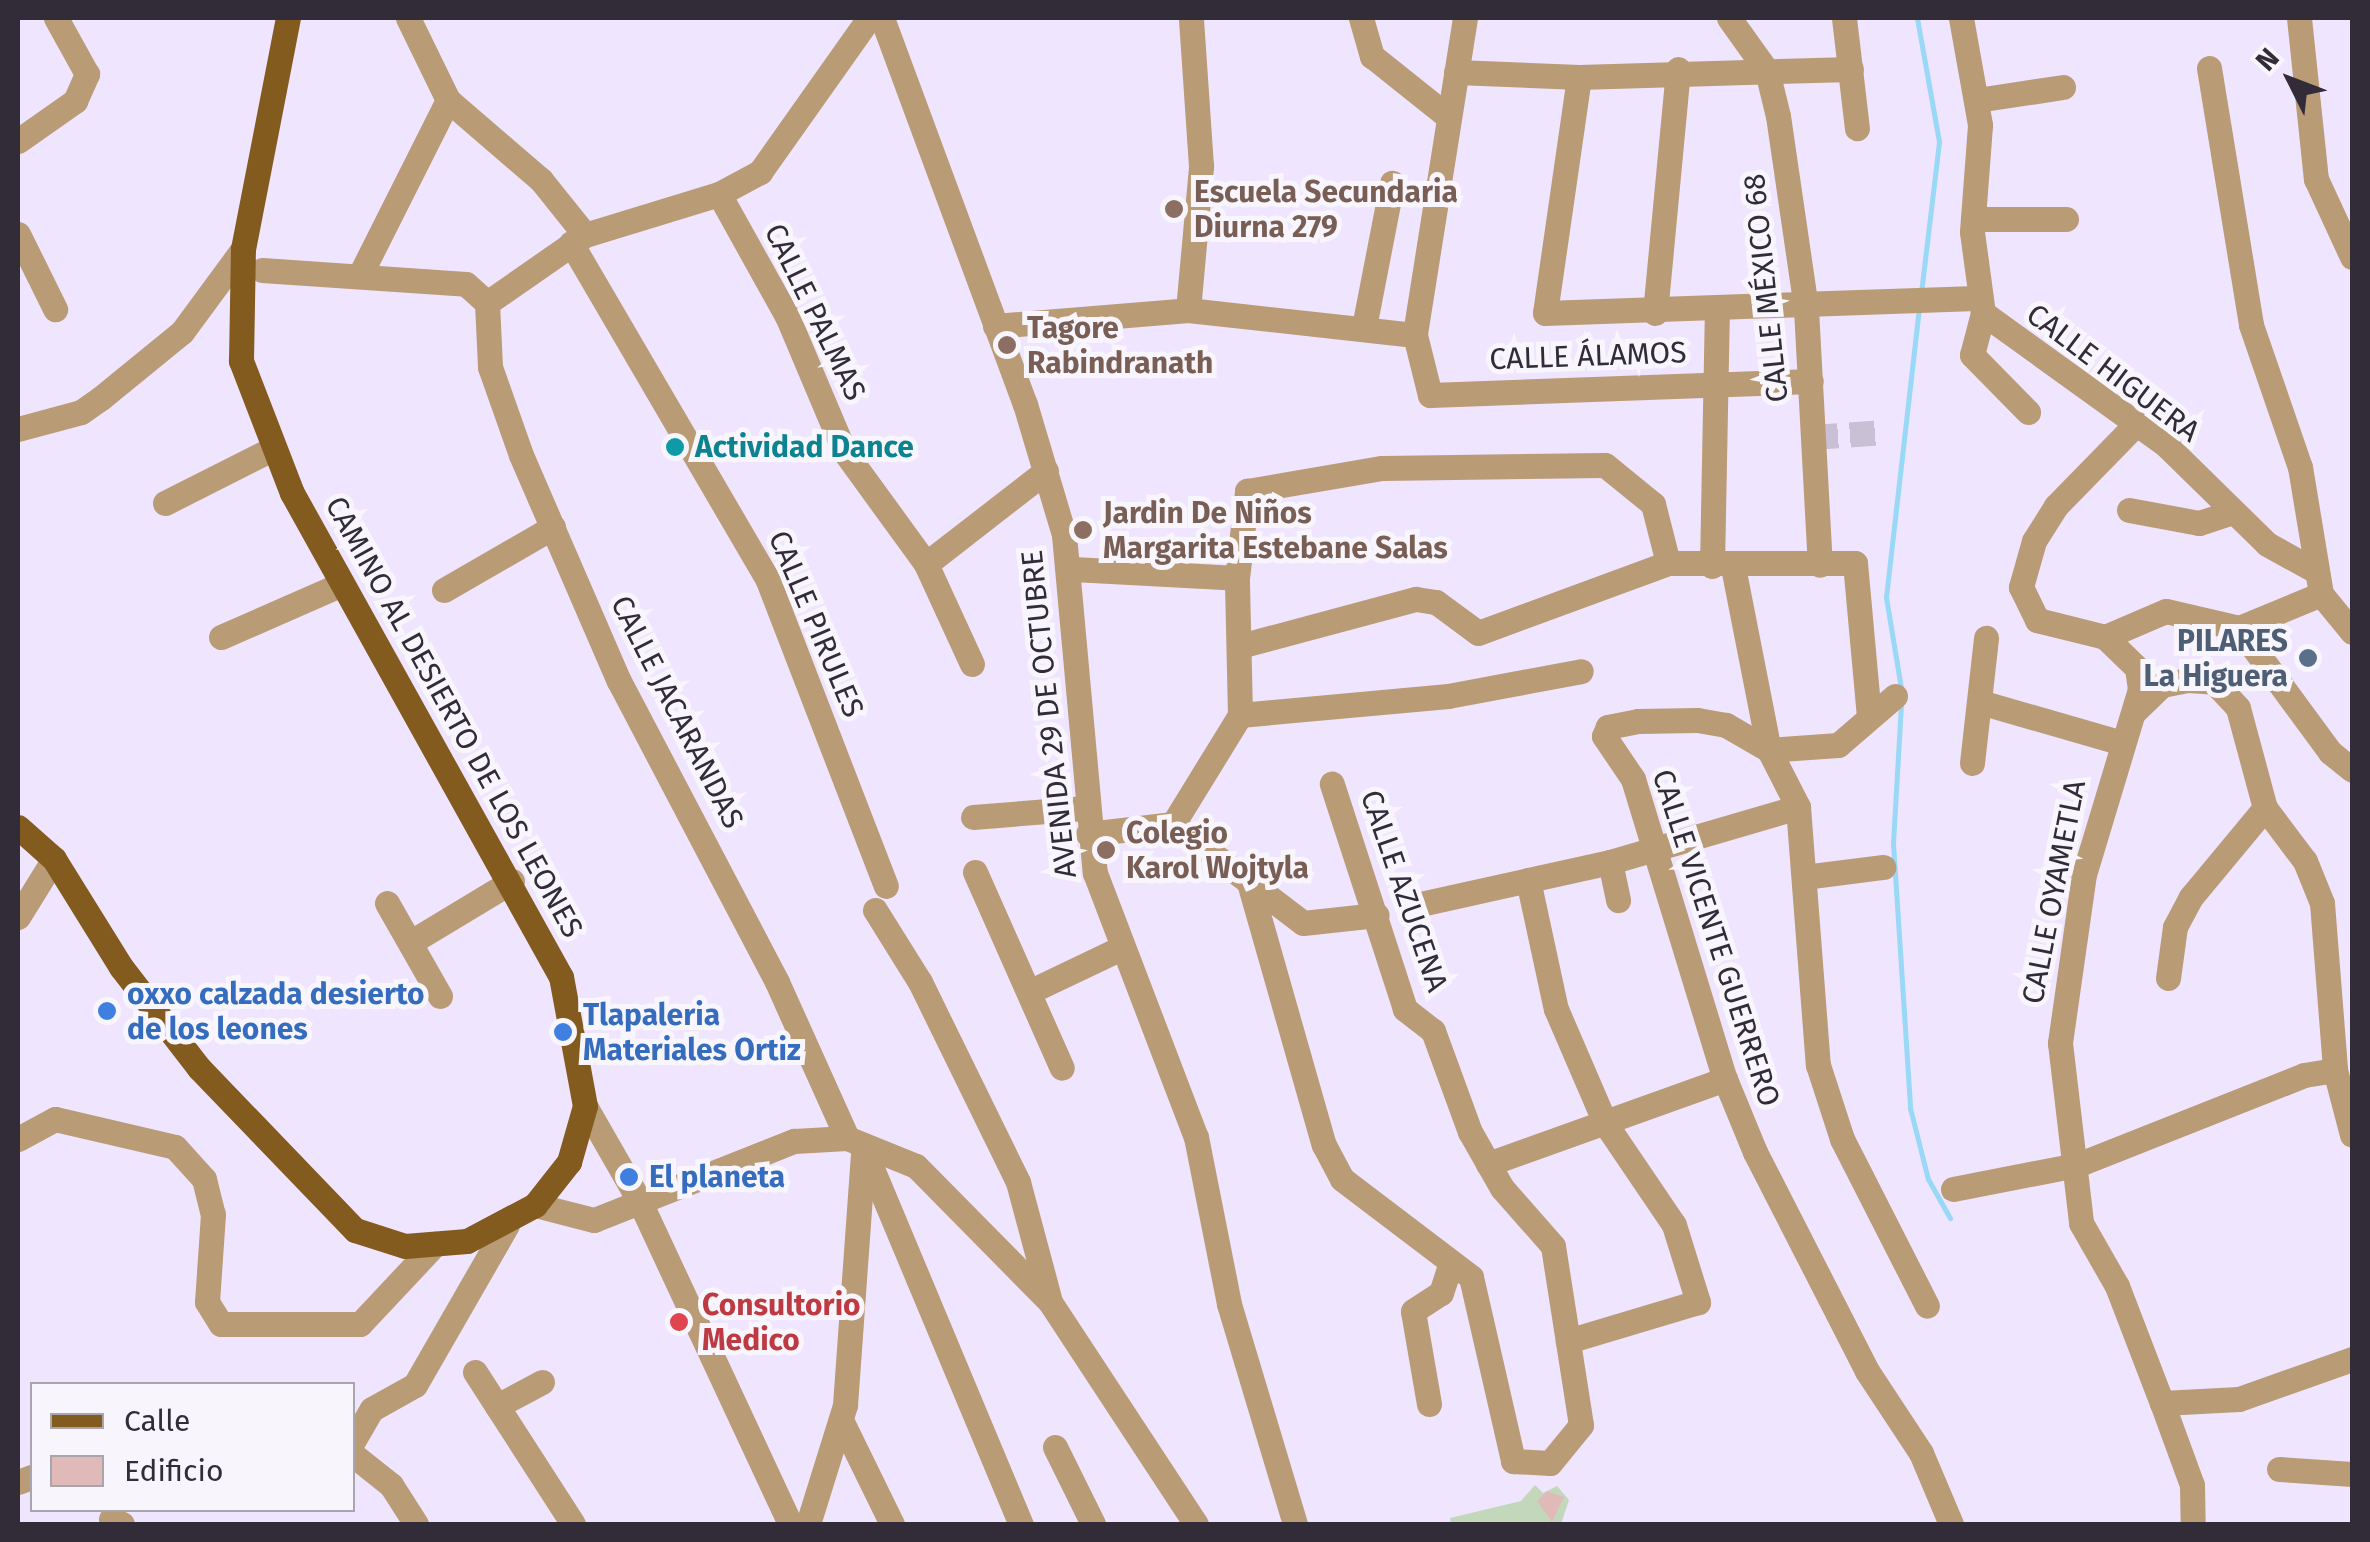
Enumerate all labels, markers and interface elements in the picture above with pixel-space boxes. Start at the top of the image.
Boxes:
north arrow [2240,30,2340,130]
text: N [2249,42,2286,78]
street label: CALLE MÉXICO 68 [1736,172,1796,404]
place label: Escuela Secundaria Diurna 279 [1194,174,1458,244]
marker: Escuela Secundaria Diurna 279 [1163,198,1185,220]
street label: CALLE PALMAS [757,218,873,406]
street label: CALLE HIGUERA [2019,296,2207,450]
place label: Tagore Rabindranath [1027,310,1213,380]
marker: Tagore Rabindranath [996,334,1018,356]
street label: CALLE ÁLAMOS [1489,335,1687,377]
place label: Actividad Dance [695,429,914,465]
marker: Actividad Dance [664,436,686,458]
street label: CAMINO AL DESIERTO DE LOS LEONES [317,490,591,944]
place label: Jardin De Niños Margarita Estebane Salas [1103,495,1448,566]
marker: Jardin De Niños Margarita Estebane Salas [1072,519,1094,541]
street label: CALLE PIRULES [761,525,871,723]
street label: AVENIDA 29 DE OCTUBRE [1014,548,1084,880]
street label: CALLE JACARANDAS [603,590,751,834]
place label: PILARES La Higuera [2144,623,2288,694]
marker: PILARES La Higuera [2297,647,2319,669]
street label: CALLE VICENTE GUERRERO [1644,765,1788,1111]
street label: CALLE OYAMETLA [2015,777,2093,1007]
street label: CALLE AZUCENA [1353,785,1455,997]
place label: Colegio Karol Wojtyla [1126,815,1309,886]
marker: Colegio Karol Wojtyla [1095,839,1117,861]
place label: oxxo calzada desierto de los leones [127,976,424,1046]
place label: Tlapaleria Materiales Ortiz [583,997,801,1068]
marker: oxxo calzada desierto de los leones [96,1000,118,1022]
marker: Tlapaleria Materiales Ortiz [552,1021,574,1043]
place label: El planeta [649,1159,785,1195]
marker: El planeta [618,1166,640,1188]
place label: Consultorio Medico [702,1287,861,1358]
marker: Consultorio Medico [666,1309,692,1335]
legend [30,1382,355,1512]
text: Calle [124,1403,190,1439]
text: Edificio [124,1453,223,1489]

